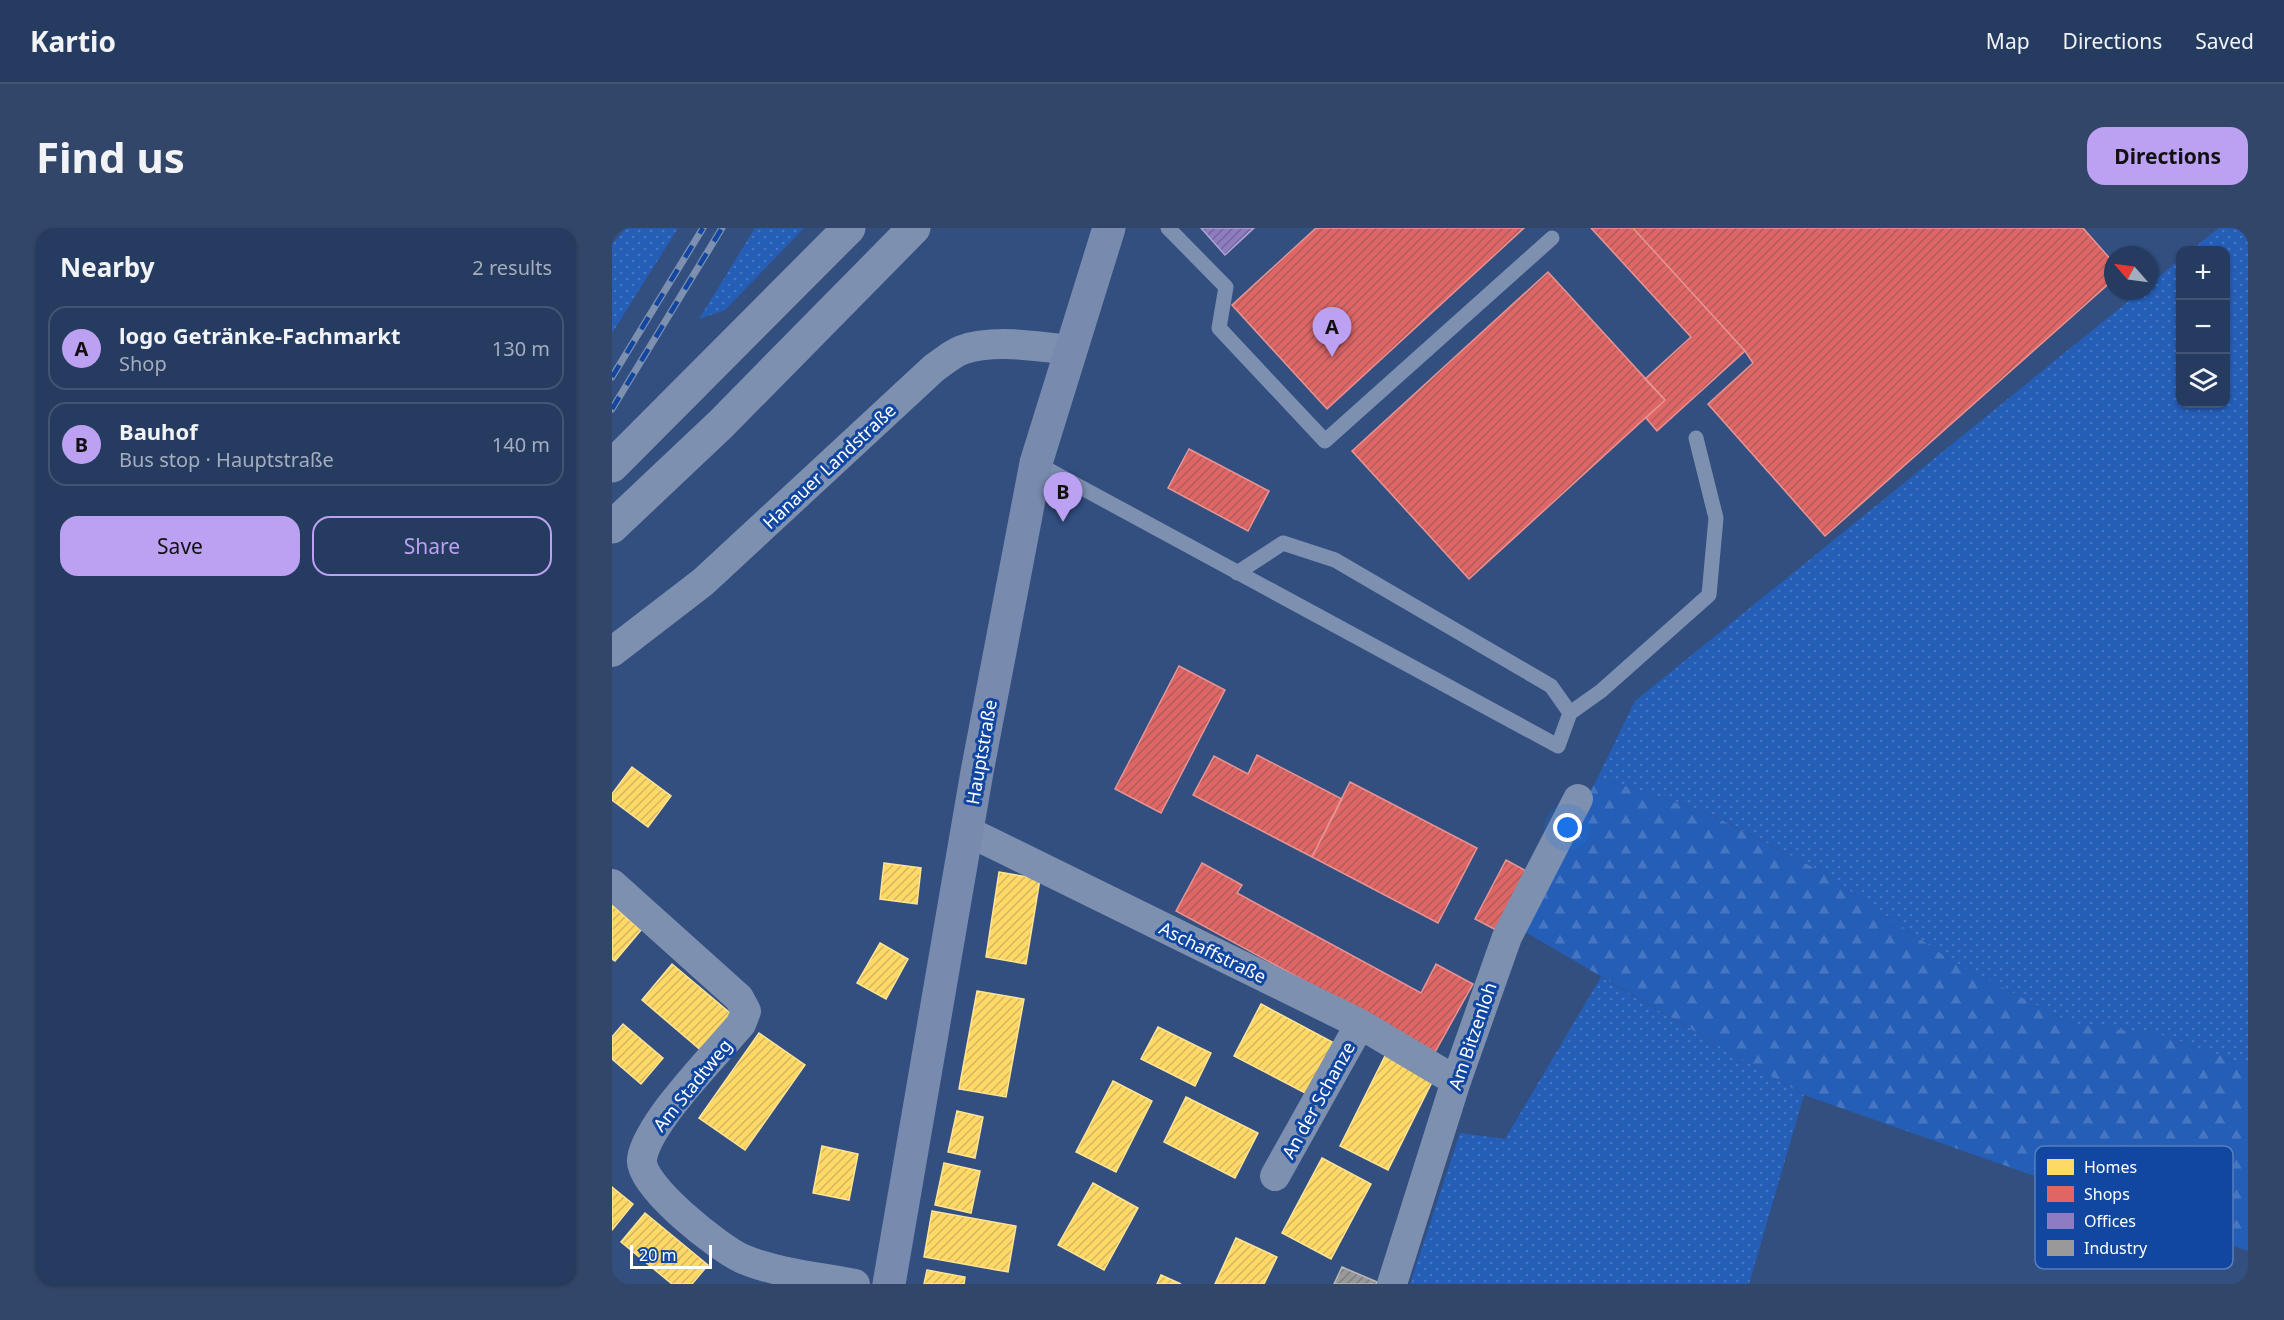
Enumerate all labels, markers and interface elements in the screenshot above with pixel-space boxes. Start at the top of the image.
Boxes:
text: Kartio [30,22,116,60]
text: Map [1986,27,2030,55]
text: Directions [2063,27,2162,55]
text: Saved [2195,27,2254,55]
button: Directions [2087,127,2248,185]
text: Find us [36,128,185,185]
north arrow [2104,246,2158,300]
map controls [2176,246,2230,408]
button: + [2176,246,2230,300]
text: Nearby [60,249,155,285]
text: 2 results [472,254,552,281]
button: − [2176,300,2230,354]
pin: A [1312,308,1352,357]
text: logo Getränke-Fachmarkt [119,320,401,350]
text: A [75,335,88,362]
text: 130 m [492,335,550,362]
text: Shop [119,350,167,377]
button: layers [2176,354,2230,408]
street label: Hanauer Landstraße [757,398,901,534]
text: Bauhof [119,416,198,446]
text: B [75,431,88,458]
text: 140 m [492,431,550,458]
text: Bus stop · Hauptstraße [119,446,334,473]
pin: B [1044,472,1082,522]
button: Save [60,516,300,576]
button: Share [312,516,552,576]
street label: Hauptstraße [960,698,1002,806]
your location [1553,813,1582,842]
street label: Aschaffstraße [1156,916,1270,988]
street label: Am Bitzenloh [1442,979,1502,1093]
street label: Am Stadtweg [647,1034,737,1136]
street label: An der Schanze [1276,1037,1360,1163]
legend [2035,1146,2233,1269]
text: Homes [2084,1156,2137,1178]
text: Shops [2084,1183,2130,1205]
text: Offices [2084,1210,2136,1232]
text: Industry [2084,1237,2148,1259]
scale bar [630,1242,712,1270]
text: 20 m [639,1244,676,1266]

